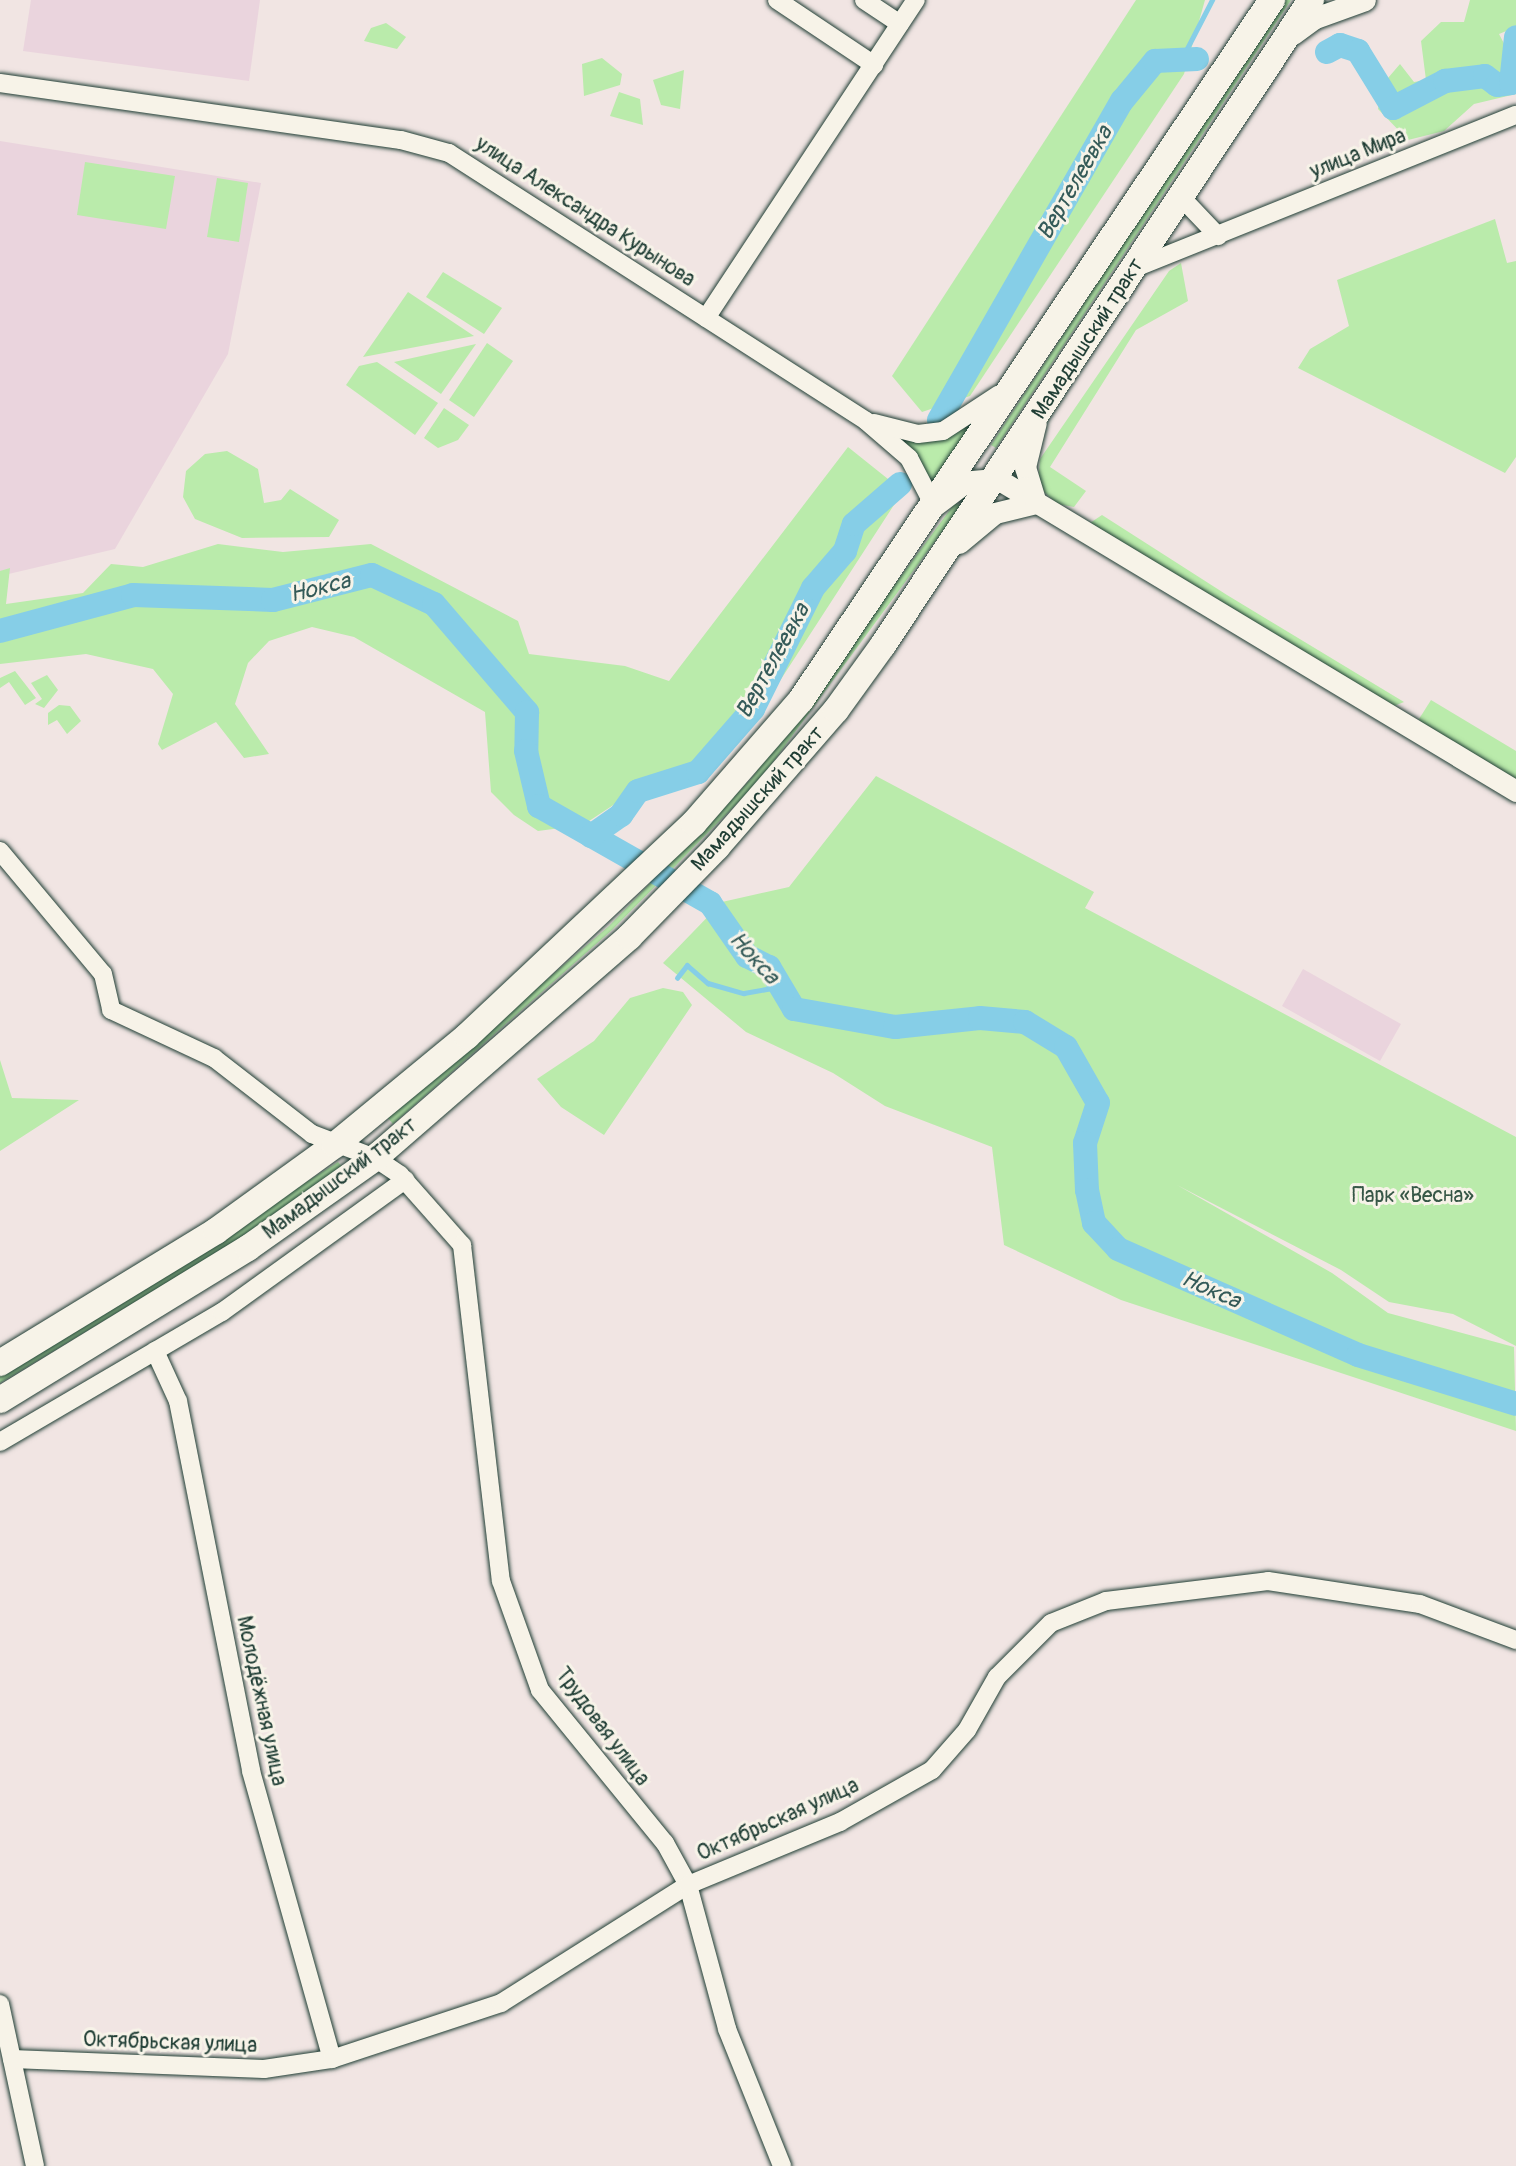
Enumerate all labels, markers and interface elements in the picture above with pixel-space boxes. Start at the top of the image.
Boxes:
water label: Вертелеевка [1031,121,1119,245]
street label: улица Мира [1306,123,1410,185]
street label: улица Александра Курынова [470,132,700,292]
street label: Мамадышский тракт [1027,254,1149,424]
water label: Нокса [287,567,353,609]
water label: Вертелеевка [730,599,816,723]
street label: Мамадышский тракт [686,721,830,877]
water label: Нокса [723,926,785,990]
street label: Мамадышский тракт [258,1113,422,1245]
park label: Парк «Весна» [1352,1183,1474,1209]
water label: Нокса [1177,1265,1245,1315]
street label: Молодёжная улица [231,1614,291,1788]
street label: Трудовая улица [549,1663,655,1791]
street label: Октябрьская улица [693,1773,863,1867]
street label: Октябрьская улица [83,2027,257,2059]

